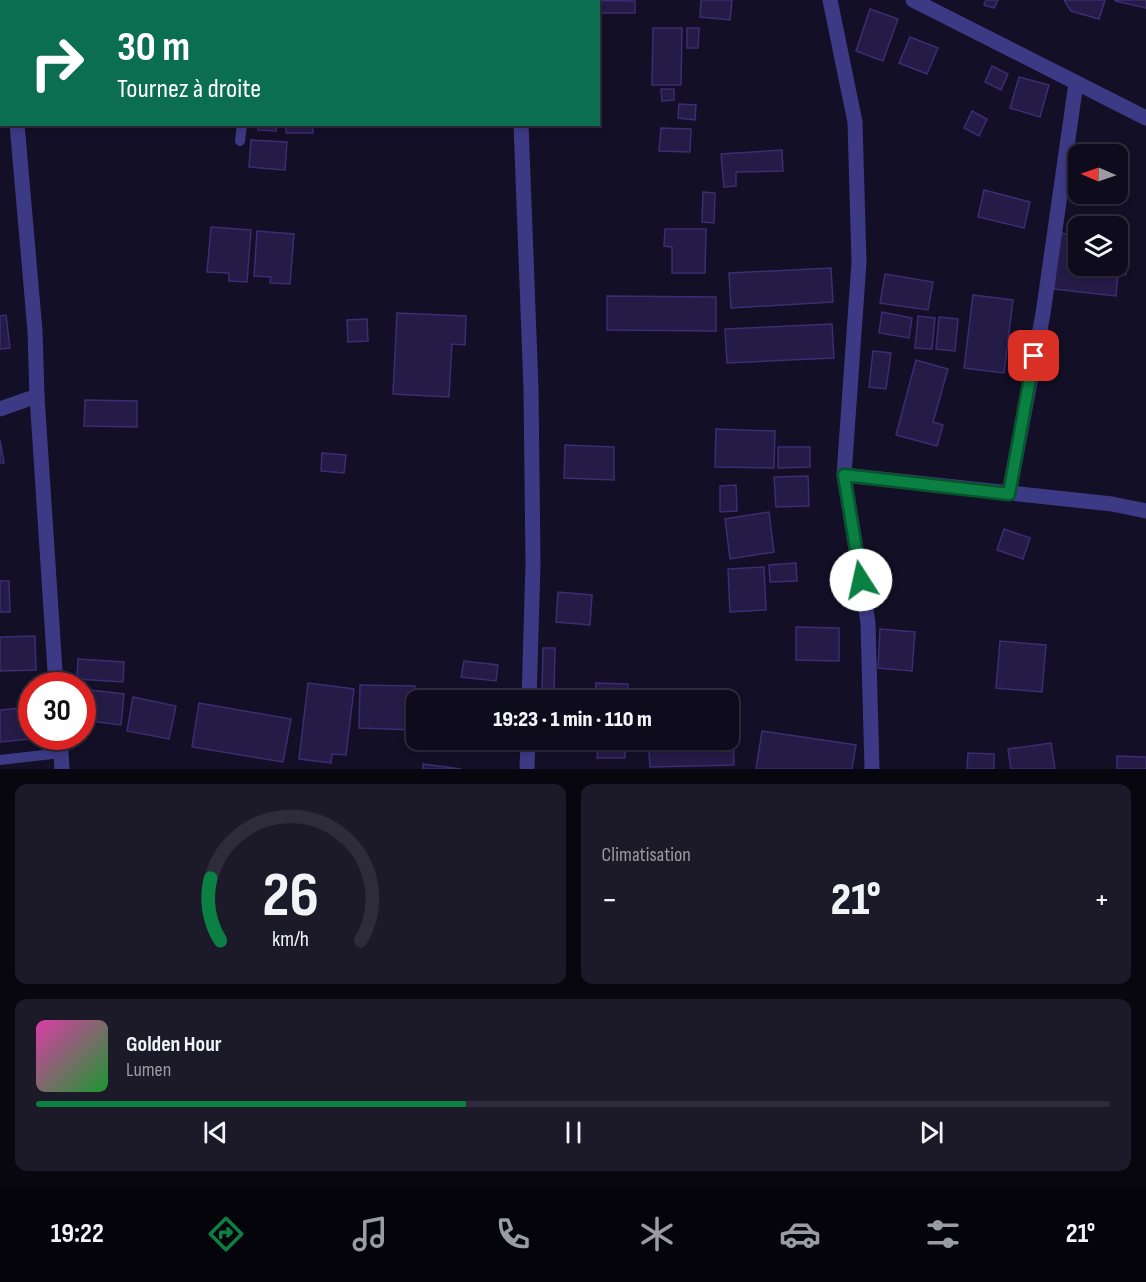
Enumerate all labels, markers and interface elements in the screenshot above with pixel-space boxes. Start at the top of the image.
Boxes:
text: 30 m [117,22,190,73]
icon: right [18,24,96,102]
text: Tournez à droite [117,73,261,105]
north arrow [1068,144,1128,204]
map controls [1068,144,1128,276]
button: layers [1068,216,1128,276]
pin [1008,330,1059,381]
icon: arrive [1017,339,1050,372]
position arrow [829,548,893,612]
speed limit sign: 30 [18,672,96,750]
text: 19:23 · 1 min · 110 m [493,706,652,733]
text: Climatisation [602,843,691,867]
text: 26 [262,859,319,934]
text: 21° [831,873,881,928]
text: − [602,880,618,920]
text: + [1094,880,1110,920]
text: km/h [272,927,309,952]
text: Golden Hour [126,1031,222,1058]
text: Lumen [126,1058,171,1082]
icon: previous [199,1116,232,1149]
icon: pause [557,1116,590,1149]
icon: next [915,1116,948,1149]
icon: directions [205,1213,247,1255]
icon: music [349,1213,391,1255]
icon: phone [492,1213,534,1255]
icon: climate [636,1213,678,1255]
icon: car [779,1213,821,1255]
icon: filters [922,1213,964,1255]
text: 19:22 [51,1218,104,1250]
text: 21° [1066,1218,1095,1250]

